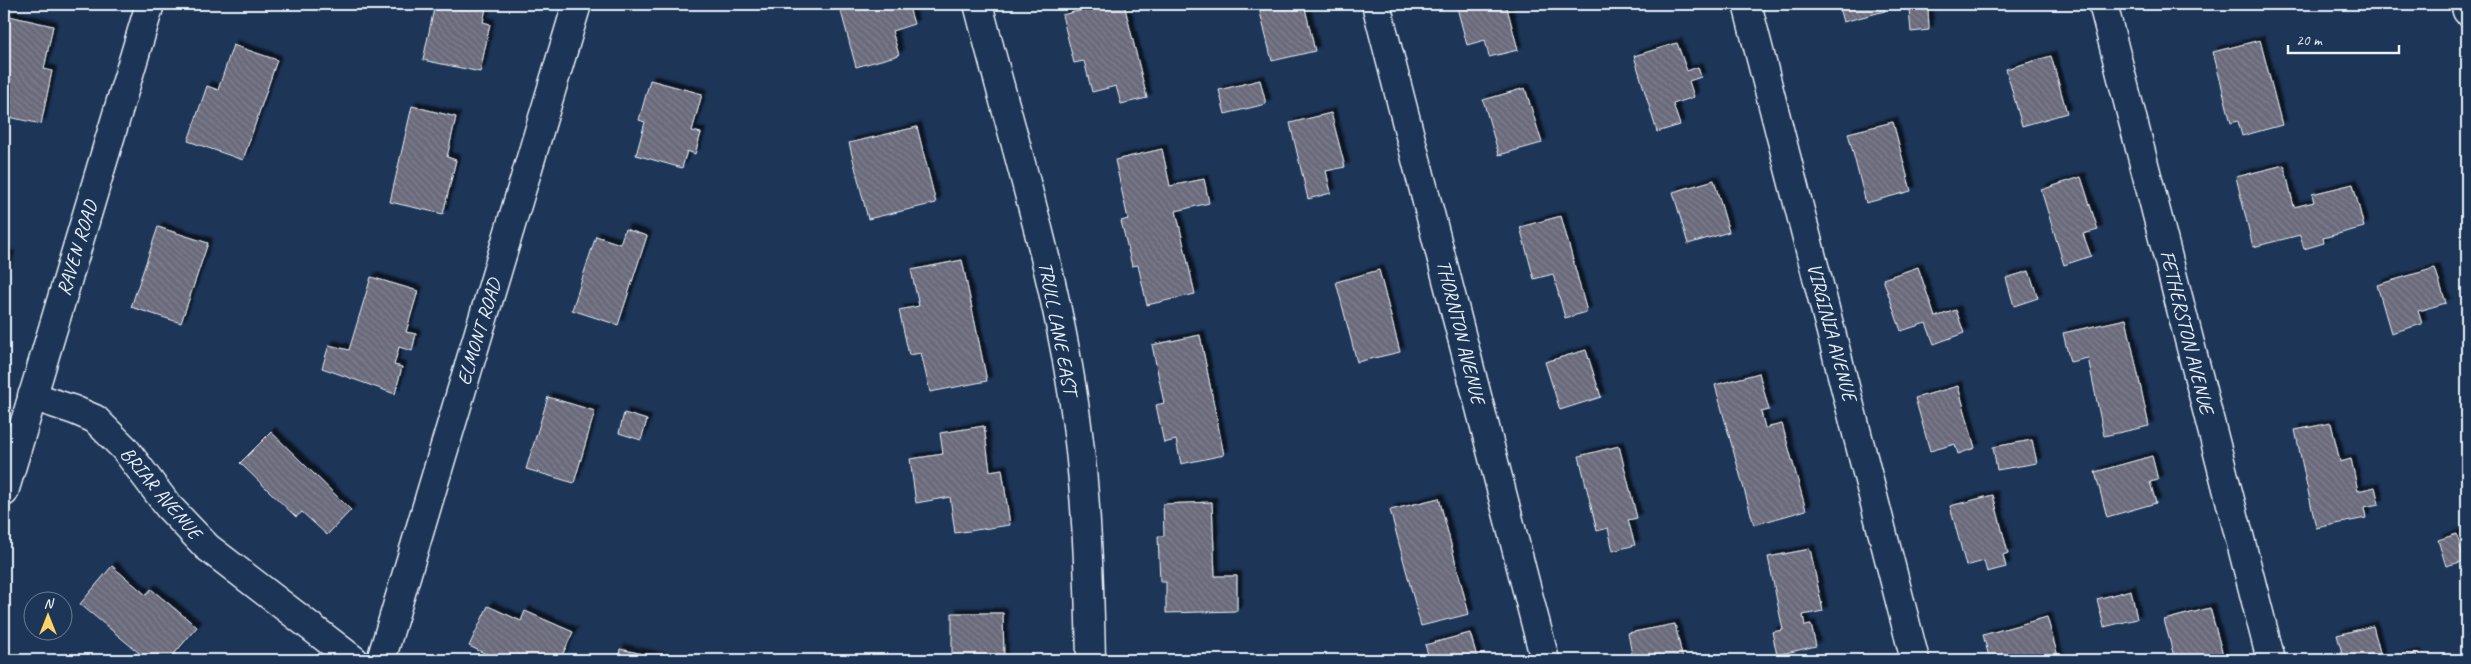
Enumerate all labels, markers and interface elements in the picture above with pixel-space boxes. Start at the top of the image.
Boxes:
scale bar [2288,22,2400,54]
text: 20 m [2296,31,2323,50]
street label: RAVEN ROAD [51,196,104,298]
street label: FETHERSTON AVENUE [2155,248,2220,419]
street label: THORNTON AVENUE [1431,258,1492,409]
street label: TRULL LANE EAST [1033,260,1084,401]
street label: VIRGINIA AVENUE [1802,260,1863,407]
street label: ELMONT ROAD [451,274,508,388]
street label: BRIAR AVENUE [115,442,209,547]
north arrow [22,592,72,642]
text: N [44,595,55,612]

